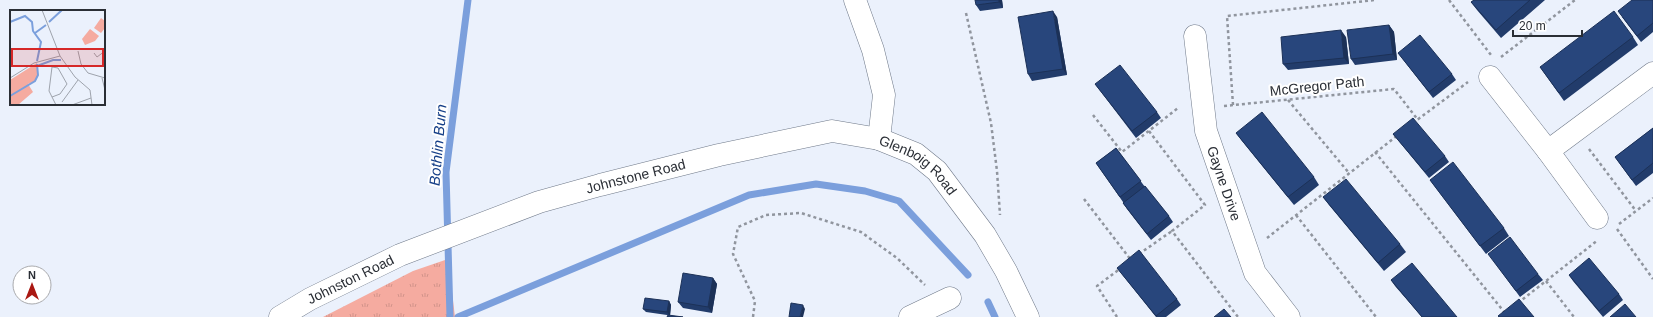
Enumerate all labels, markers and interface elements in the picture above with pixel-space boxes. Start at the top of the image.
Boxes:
inset map [10,10,105,105]
scale bar [1513,12,1582,38]
text: 20 m [1519,19,1546,33]
street label: McGregor Path [1269,73,1365,99]
water label: Bothlin Burn [425,104,450,186]
street label: Glenboig Road [877,132,960,198]
street label: Gayne Drive [1204,144,1244,223]
street label: Johnstone Road [584,156,687,197]
street label: Johnston Road [305,251,396,307]
north arrow [12,265,52,305]
text: N [28,269,36,281]

